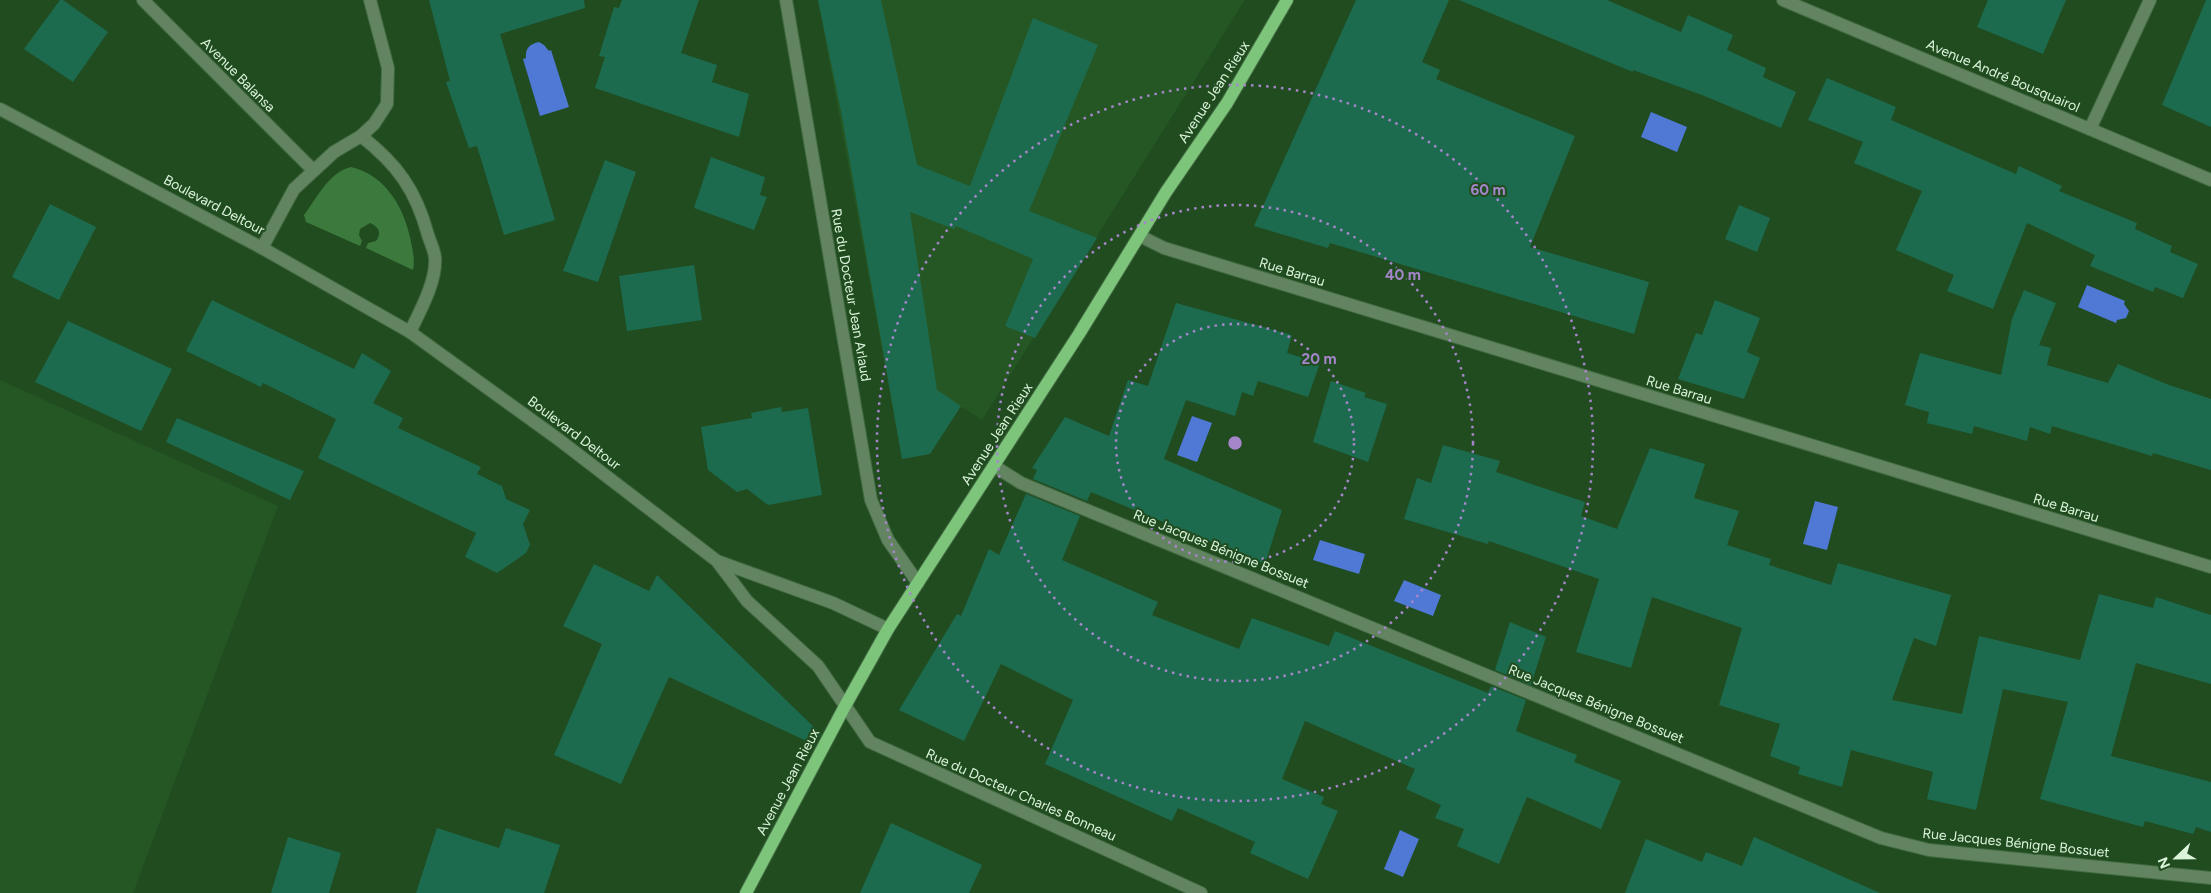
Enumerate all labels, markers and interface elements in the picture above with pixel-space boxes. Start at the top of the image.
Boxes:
street label: Avenue Balansa [197,34,279,116]
street label: Avenue André Bousquairol [1924,36,2082,116]
street label: Avenue Jean Rieux [1175,38,1254,146]
street label: Boulevard Deltour [161,171,268,239]
text: 60 m [1470,181,1506,199]
street label: Rue du Docteur Jean Arlaud [827,207,875,383]
street label: Rue Barrau [1257,254,1327,290]
text: 40 m [1385,266,1421,284]
text: 20 m [1301,350,1337,368]
street label: Rue Barrau [1644,372,1714,408]
street label: Avenue Jean Rieux [958,380,1037,488]
street label: Boulevard Deltour [524,393,624,474]
centre of rings [1226,434,1244,452]
street label: Rue Barrau [2031,490,2101,526]
street label: Rue Jacques Bénigne Bossuet [1131,506,1311,592]
street label: Rue Jacques Bénigne Bossuet [1506,661,1686,747]
street label: Avenue Jean Rieux [753,726,823,838]
street label: Rue du Docteur Charles Bonneau [923,745,1119,845]
street label: Rue Jacques Bénigne Bossuet [1922,825,2110,861]
north arrow [2151,833,2201,883]
text: N [2155,854,2174,871]

